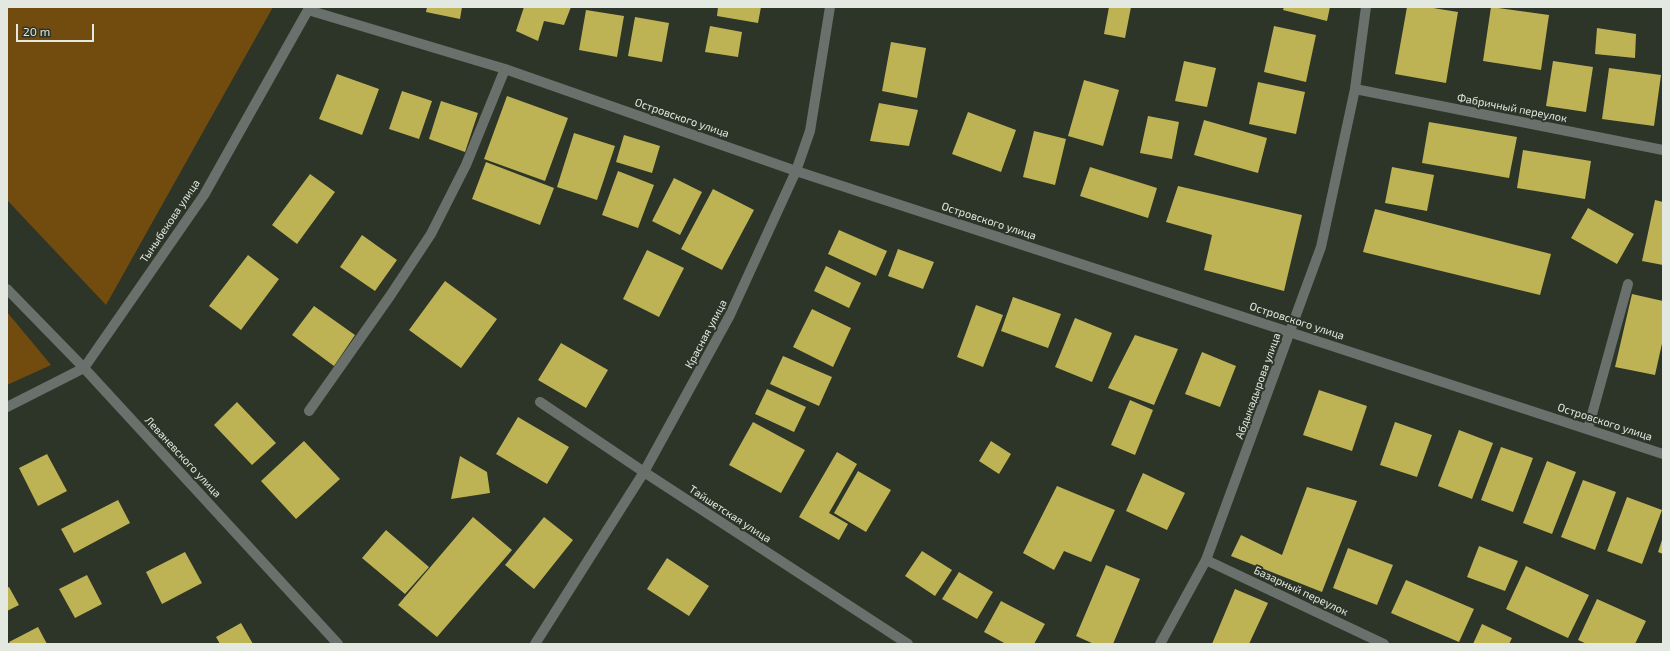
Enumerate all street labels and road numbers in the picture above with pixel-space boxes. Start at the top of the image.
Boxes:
street label: Фабричный переулок [1456,91,1568,125]
street label: Островского улица [633,96,731,140]
street label: Тыныбекова улица [137,177,203,265]
street label: Островского улица [940,199,1038,243]
street label: Красная улица [682,297,730,371]
street label: Островского улица [1248,299,1346,343]
street label: Абдыкадырова улица [1233,331,1283,441]
street label: Островского улица [1556,400,1654,444]
street label: Леваневского улица [142,414,224,500]
street label: Тайшетская улица [686,483,774,545]
street label: Базарный переулок [1252,563,1350,619]

